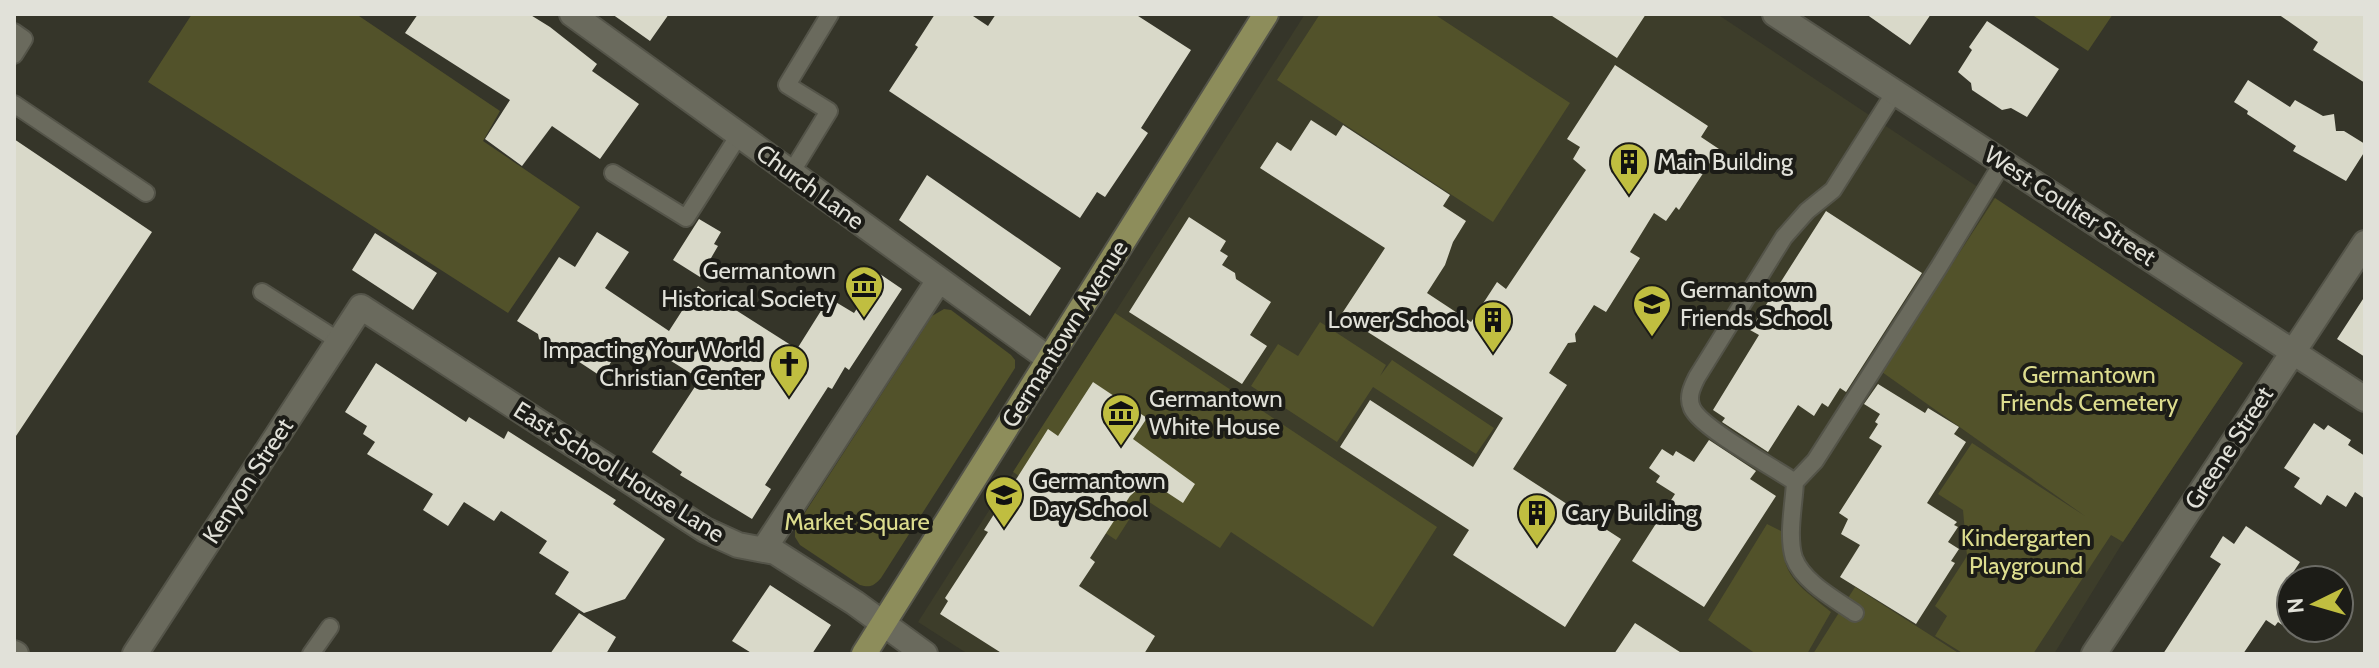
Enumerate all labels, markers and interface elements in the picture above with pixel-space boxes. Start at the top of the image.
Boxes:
street label: Church Lane [751,138,870,235]
street label: West Coulter Street [1979,139,2161,272]
building icon: Main Building [1608,141,1650,196]
place label: Main Building [1657,147,1794,176]
street label: Germantown Avenue [995,235,1134,433]
place label: Germantown Historical Society [661,256,836,313]
museum icon: Germantown Historical Society [843,264,885,319]
place label: Germantown Friends School [1680,275,1829,332]
school or university icon: Germantown Friends School [1631,283,1673,338]
building icon: Lower School [1472,299,1514,354]
place label: Lower School [1328,305,1465,334]
place label: Impacting Your World Christian Center [543,335,761,392]
church icon: Impacting Your World Christian Center [768,343,810,398]
park label: Germantown Friends Cemetery [2000,360,2178,417]
street label: Greene Street [2178,381,2279,515]
place label: Germantown White House [1149,384,1283,441]
museum icon: Germantown White House [1100,392,1142,447]
street label: East School House Lane [509,395,730,548]
street label: Kenyon Street [196,413,299,549]
place label: Germantown Day School [1032,466,1166,523]
school or university icon: Germantown Day School [983,474,1025,529]
building icon: Cary Building [1516,492,1558,547]
place label: Cary Building [1565,498,1699,527]
park label: Market Square [784,507,930,536]
park label: Kindergarten Playground [1961,523,2091,580]
north arrow [2275,564,2355,644]
text: N [2281,597,2310,615]

